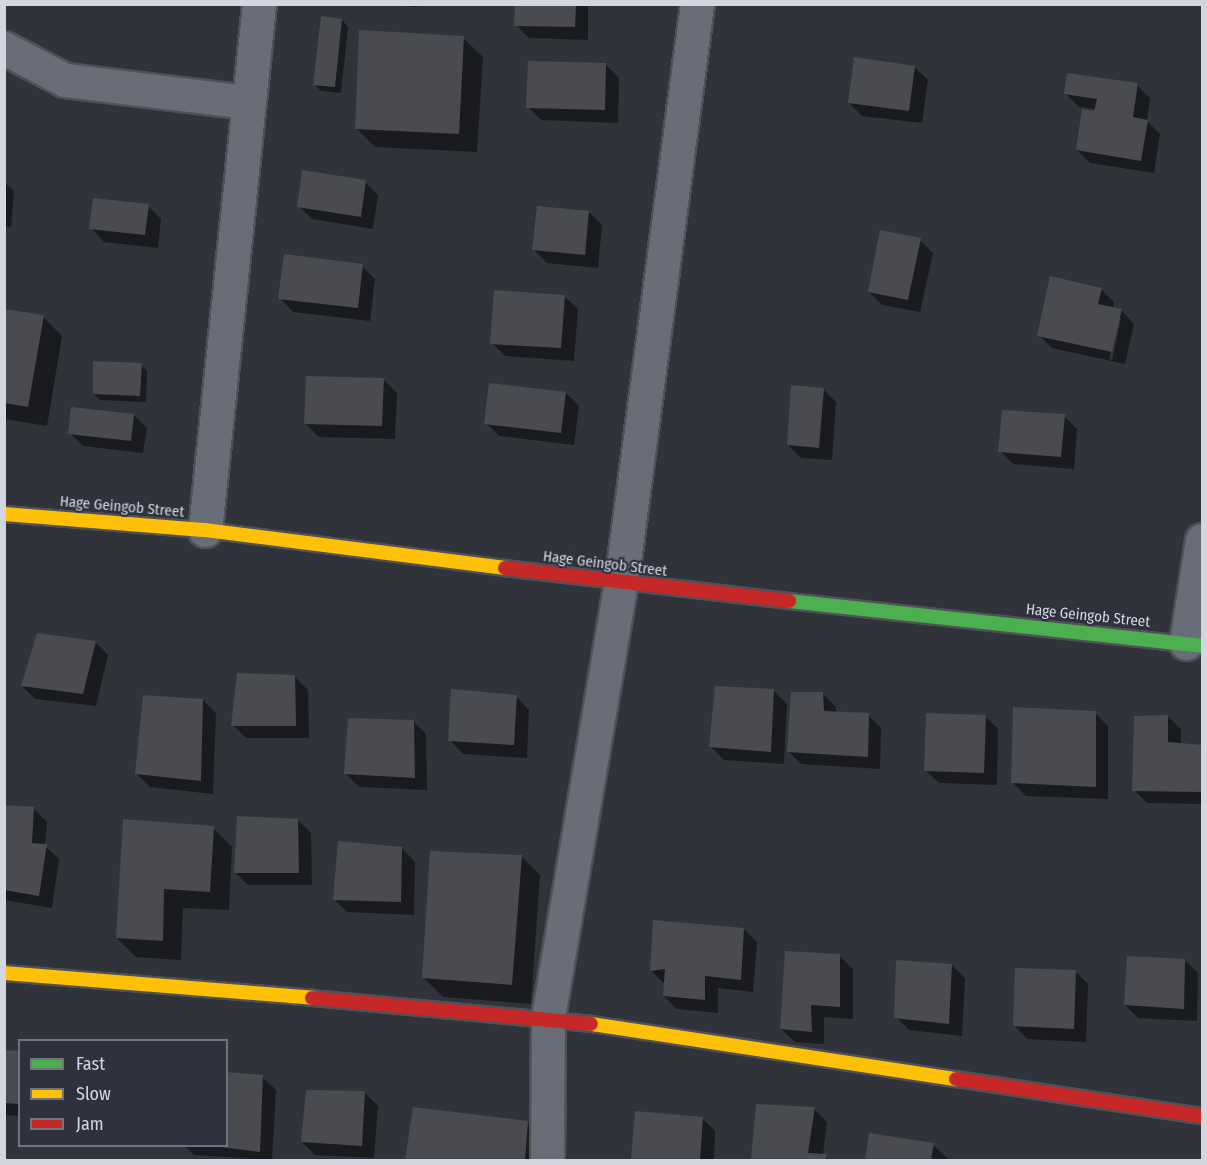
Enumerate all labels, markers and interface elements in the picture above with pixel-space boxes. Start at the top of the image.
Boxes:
street label: Hage Geingob Street [59,493,185,521]
street label: Hage Geingob Street [542,547,668,581]
street label: Hage Geingob Street [1025,601,1151,631]
legend [18,1039,228,1147]
text: Fast [76,1053,105,1075]
text: Slow [76,1083,111,1105]
text: Jam [76,1113,104,1135]

